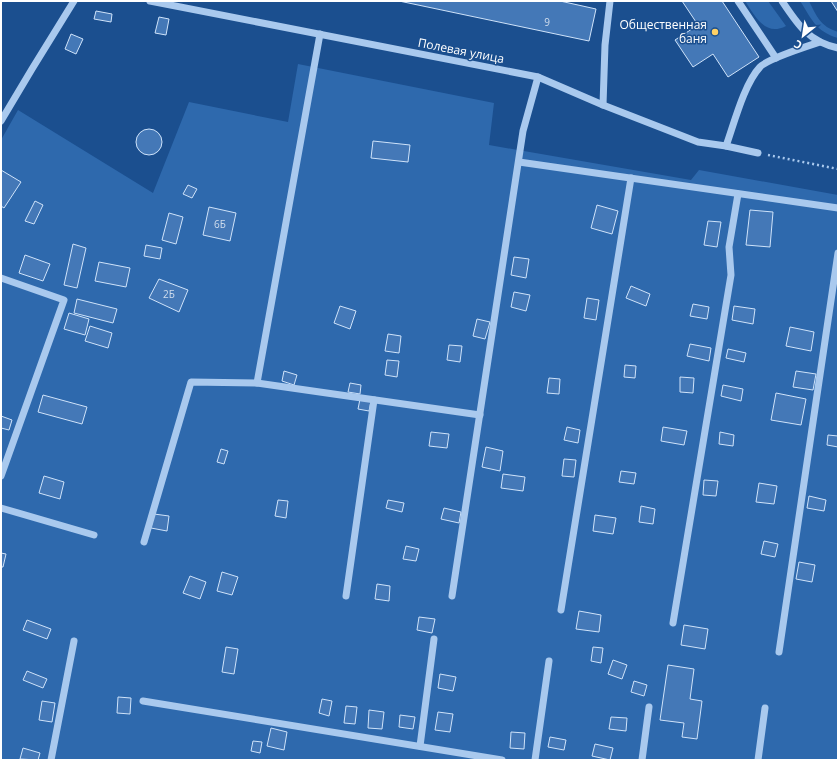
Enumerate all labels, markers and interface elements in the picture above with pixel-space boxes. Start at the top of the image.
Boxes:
house number: 9 [544,15,550,29]
place label: Общественная баня [619,16,707,47]
north arrow [783,16,823,56]
marker: Общественная баня [710,27,720,37]
street label: Полевая улица [416,34,506,67]
text: С [791,37,805,53]
house number: 6Б [214,217,226,231]
house number: 2Б [163,287,175,301]

